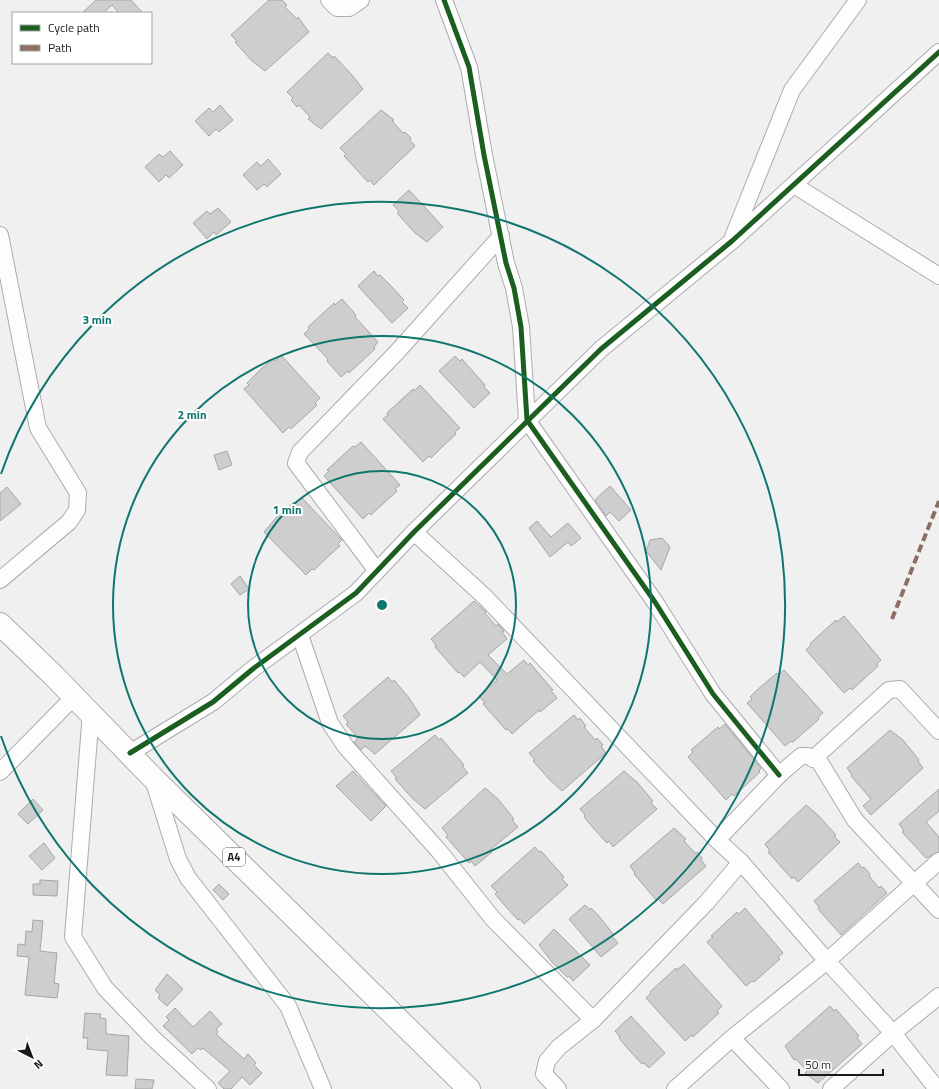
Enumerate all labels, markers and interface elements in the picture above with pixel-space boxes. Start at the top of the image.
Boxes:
legend [12,12,152,64]
text: Cycle path [48,18,100,37]
text: Path [48,38,72,57]
text: 3 min [82,310,112,329]
text: 2 min [177,405,207,424]
text: 1 min [272,500,302,519]
centre of rings [375,598,389,612]
road number: A4 [223,848,245,866]
north arrow [12,1037,52,1077]
scale bar [799,1051,883,1077]
text: 50 m [805,1055,831,1074]
text: N [31,1056,47,1073]

